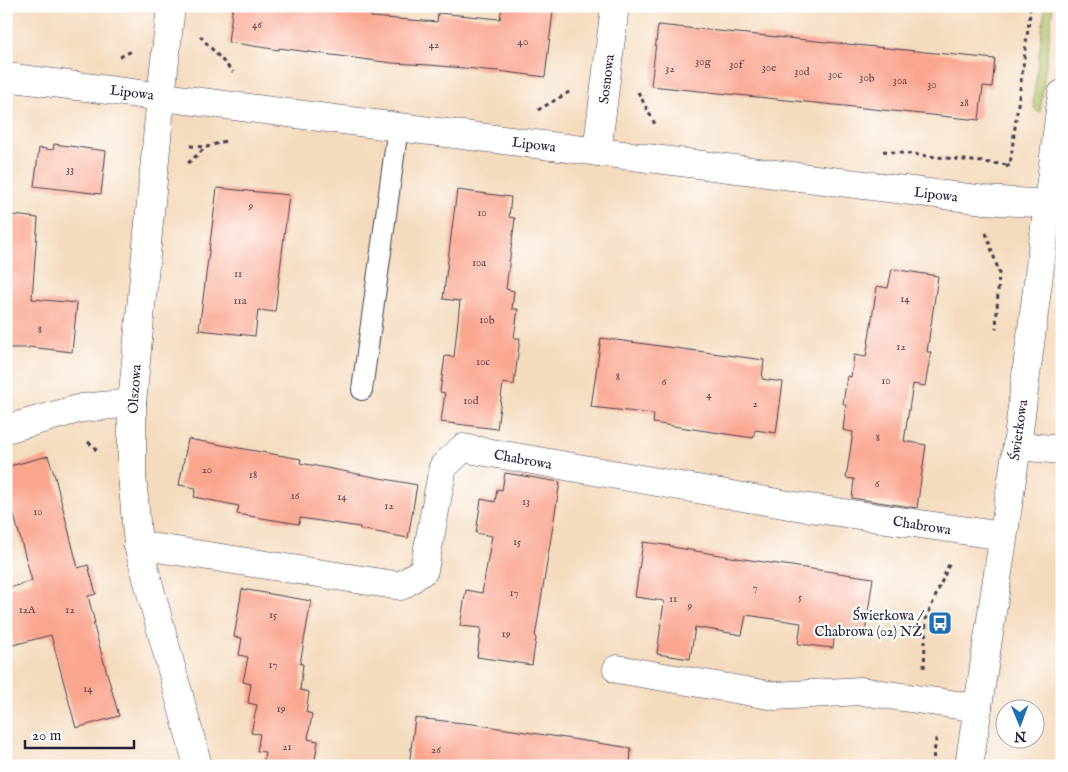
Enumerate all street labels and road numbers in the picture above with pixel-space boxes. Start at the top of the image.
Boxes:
street label: Sosnowa [595,52,619,105]
street label: Lipowa [109,81,156,105]
street label: Lipowa [511,133,558,157]
street label: Lipowa [913,183,960,207]
street label: Olszowa [124,363,146,414]
street label: Świerkowa [1005,397,1032,462]
street label: Chabrowa [492,446,554,474]
street label: Chabrowa [891,513,953,540]

